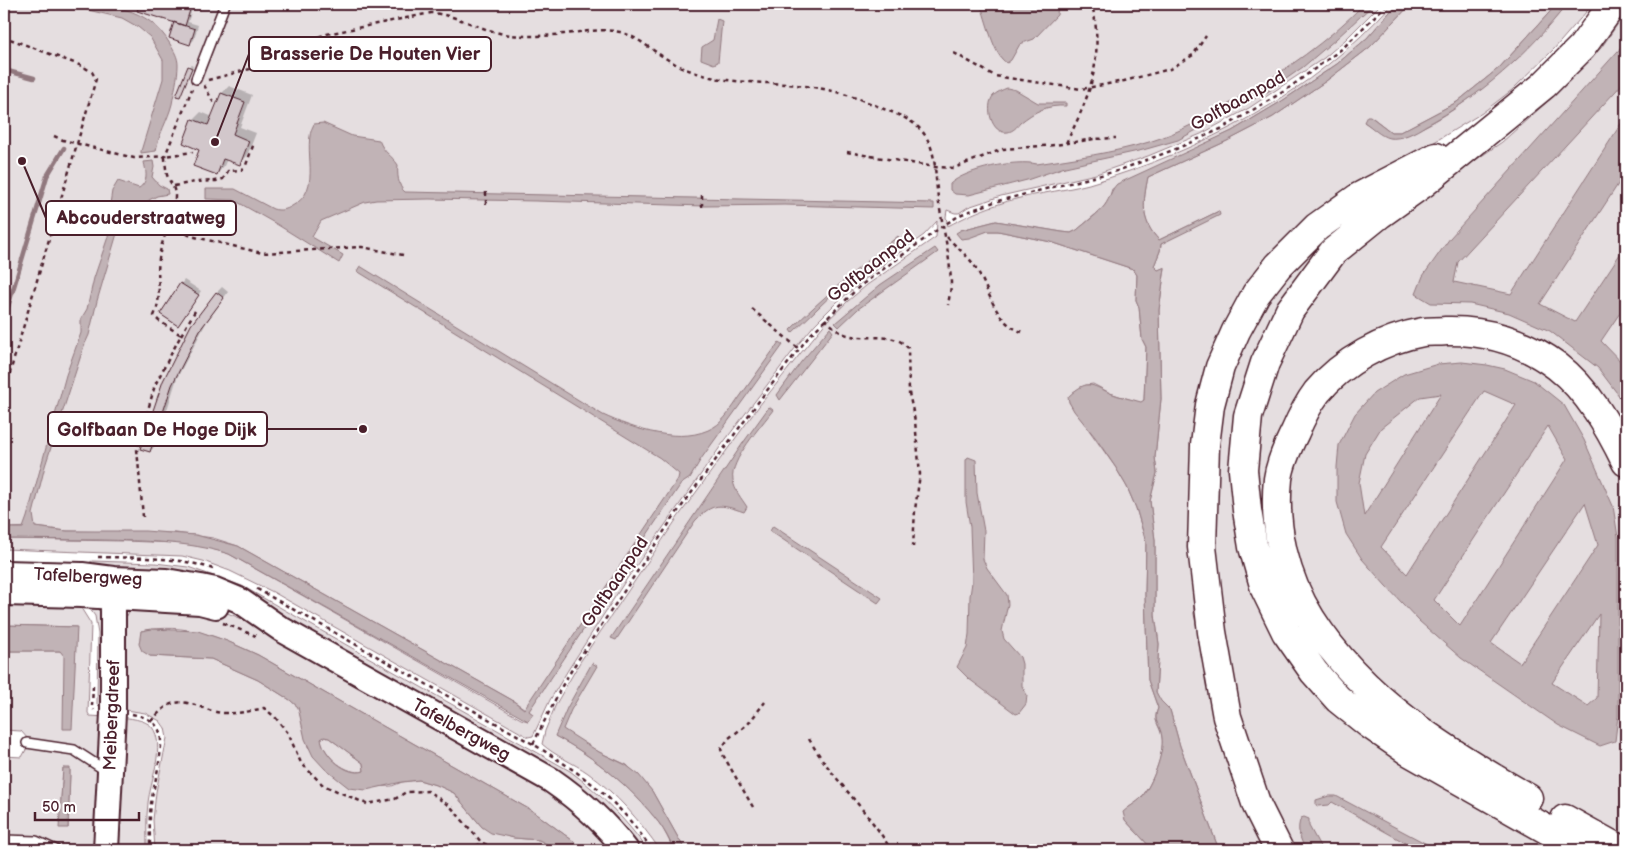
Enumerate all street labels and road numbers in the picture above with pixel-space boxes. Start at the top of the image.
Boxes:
street label: Golfbaanpad [1187,66,1289,136]
street label: Golfbaanpad [823,225,919,307]
street label: Golfbaanpad [577,533,653,631]
street label: Tafelbergweg [33,564,143,590]
street label: Meibergdreef [100,659,124,771]
street label: Tafelbergweg [408,694,514,766]

